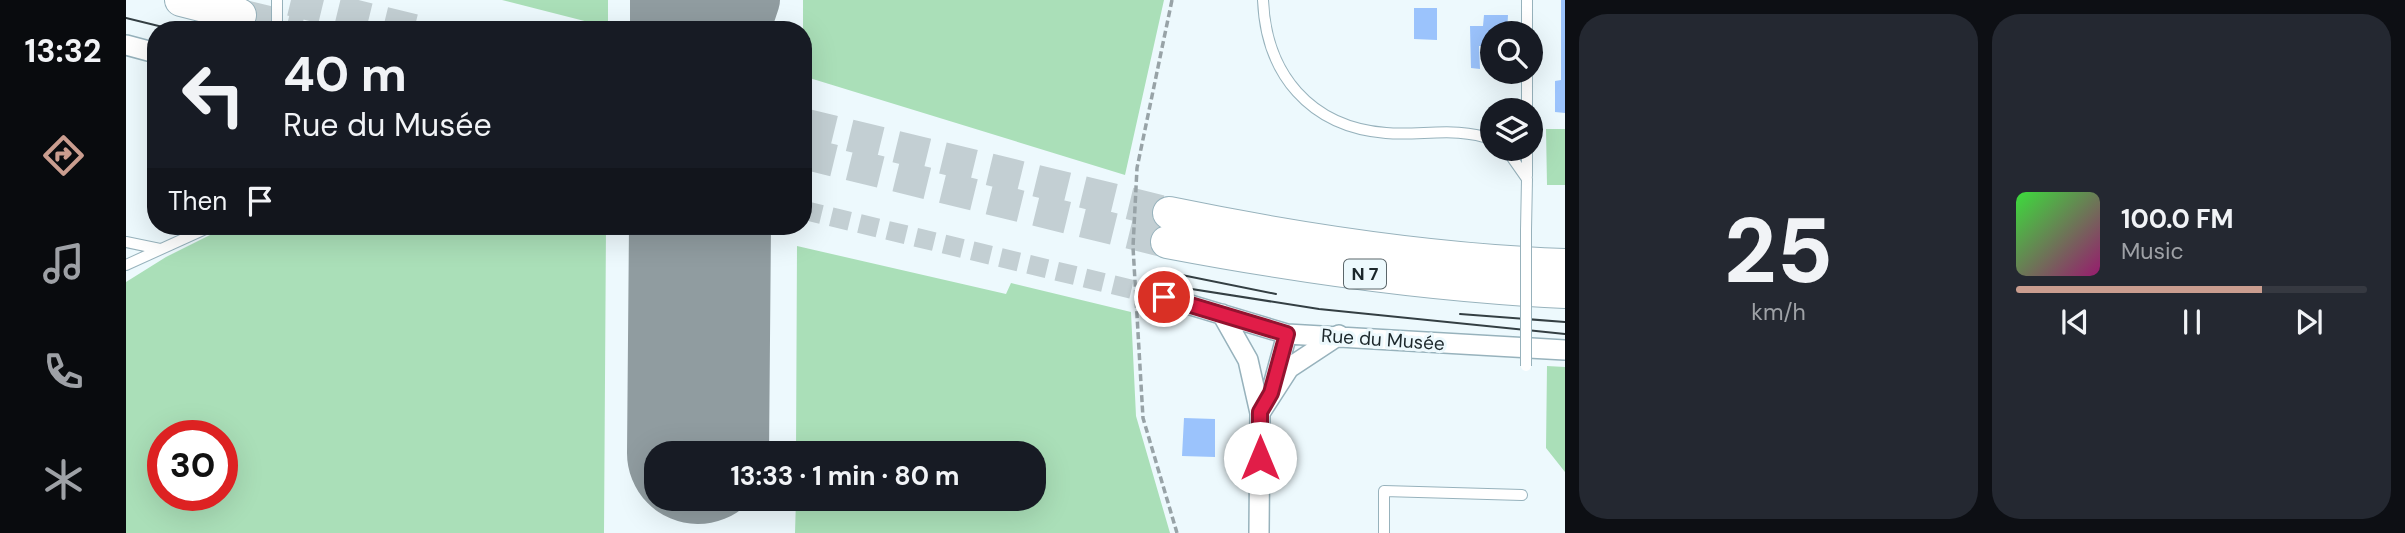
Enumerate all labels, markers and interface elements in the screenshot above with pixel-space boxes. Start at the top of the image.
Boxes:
map controls [1480,21,1543,161]
button: search [1480,21,1543,84]
text: 13:32 [25,30,101,72]
text: 40 m [283,42,407,106]
icon: left [168,49,259,140]
button: layers [1480,98,1543,161]
text: Rue du Musée [283,104,492,146]
icon: directions [39,131,88,180]
icon: arrive [241,182,279,220]
text: Then [168,184,227,218]
text: 25 [1724,192,1833,310]
text: 100.0 FM [2121,202,2233,236]
text: Music [2121,236,2184,266]
icon: music [39,239,88,288]
road number: N 7 [1344,260,1386,288]
pin [1134,267,1194,327]
icon: arrive [1145,278,1183,316]
text: km/h [1751,297,1806,327]
icon: previous [2056,303,2094,341]
icon: pause [2173,303,2211,341]
icon: next [2290,303,2328,341]
street label: Rue du Musée [1320,323,1446,356]
icon: phone [39,347,88,396]
speed limit sign: 30 [147,420,238,511]
position arrow [1223,421,1297,495]
icon: climate [39,455,88,504]
text: 13:33 · 1 min · 80 m [730,459,960,493]

